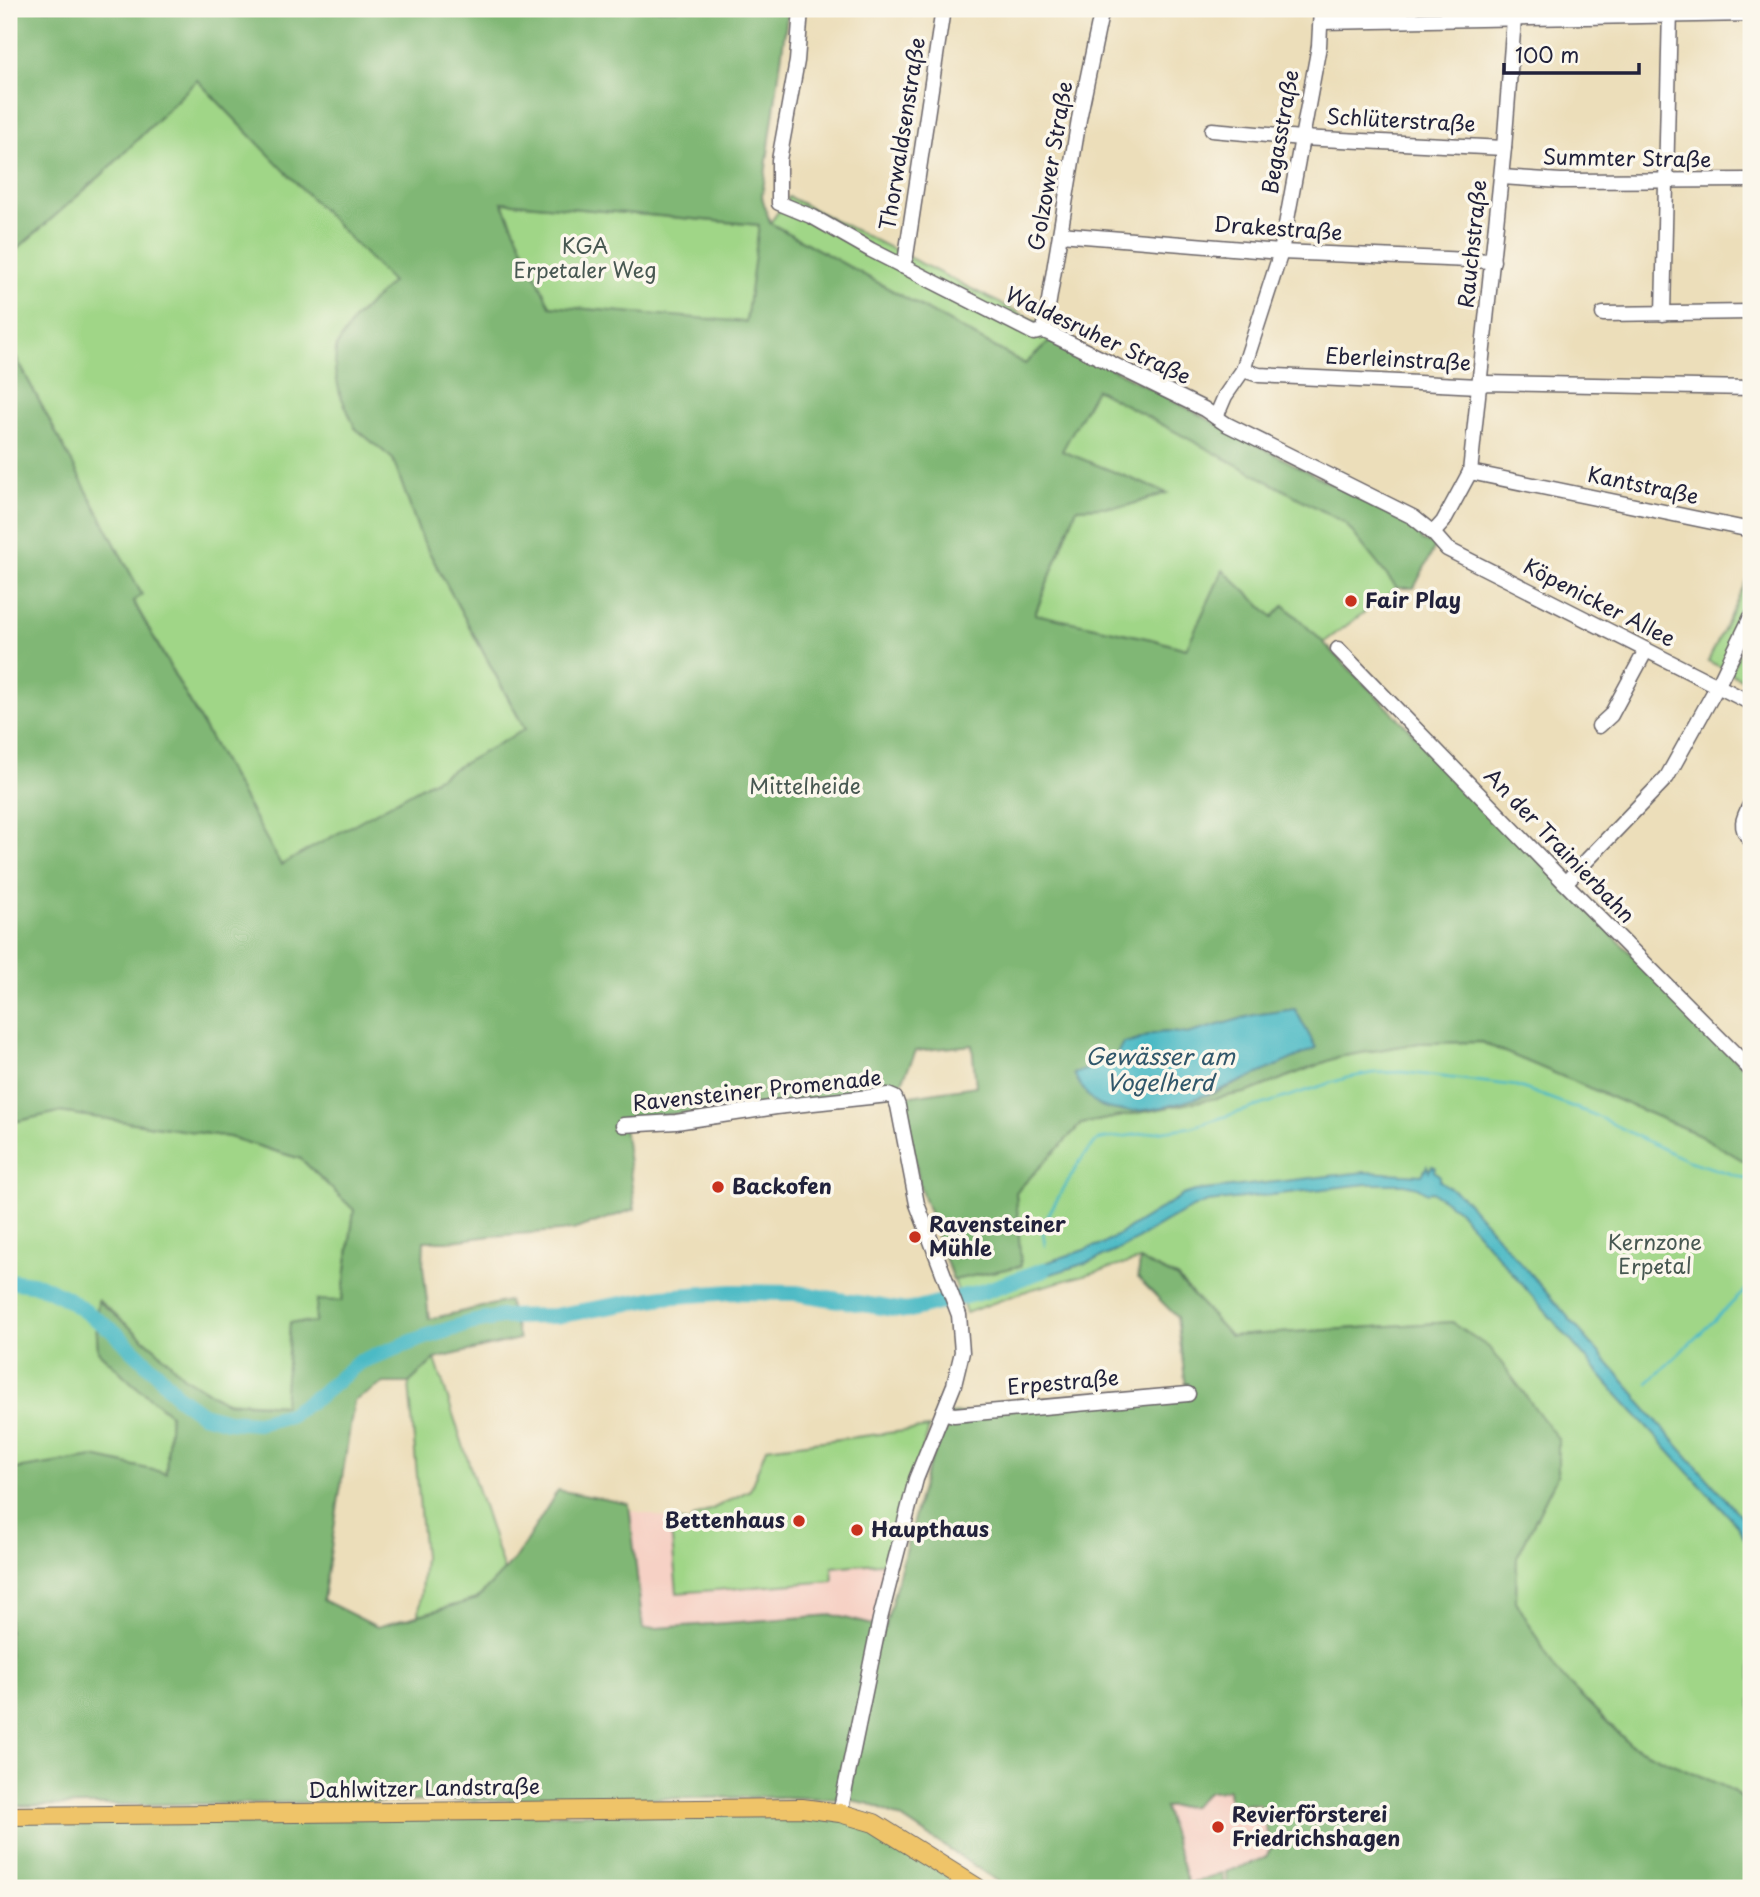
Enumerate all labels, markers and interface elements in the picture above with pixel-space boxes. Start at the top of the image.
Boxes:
scale bar [1504,32,1639,76]
street label: Thorwaldsenstraße [870,35,932,233]
text: 100 m [1515,38,1579,70]
street label: Begasstraße [1252,67,1306,196]
street label: Golzower Straße [1018,78,1080,253]
street label: Schlüterstraße [1326,99,1477,139]
street label: Summter Straße [1542,140,1712,174]
street label: Rauchstraße [1448,178,1494,310]
street label: Drakestraße [1213,207,1344,247]
park label: KGA Erpetaler Weg [513,229,657,285]
street label: Waldesruher Straße [1001,277,1197,391]
street label: Eberleinstraße [1324,338,1472,378]
street label: Kantstraße [1585,457,1702,511]
street label: Köpenicker Allee [1518,549,1682,653]
place label: Fair Play [1365,583,1461,615]
marker: Fair Play [1343,593,1359,609]
street label: An der Trainierbahn [1478,760,1643,929]
park label: Mittelheide [749,769,861,801]
water label: Gewässer am Vogelherd [1085,1038,1236,1099]
street label: Ravensteiner Promenade [631,1060,883,1118]
place label: Backofen [732,1169,832,1201]
marker: Backofen [710,1179,726,1195]
place label: Ravensteiner Mühle [929,1207,1066,1263]
park label: Kernzone Erpetal [1608,1225,1702,1281]
marker: Ravensteiner Mühle [907,1229,923,1245]
street label: Erpestraße [1006,1360,1120,1402]
place label: Bettenhaus [665,1503,785,1535]
place label: Haupthaus [871,1512,989,1544]
marker: Bettenhaus [791,1513,807,1529]
marker: Haupthaus [849,1522,865,1538]
street label: Dahlwitzer Landstraße [308,1769,540,1805]
place label: Revierförsterei Friedrichshagen [1232,1797,1400,1853]
marker: Revierförsterei Friedrichshagen [1210,1819,1226,1835]

